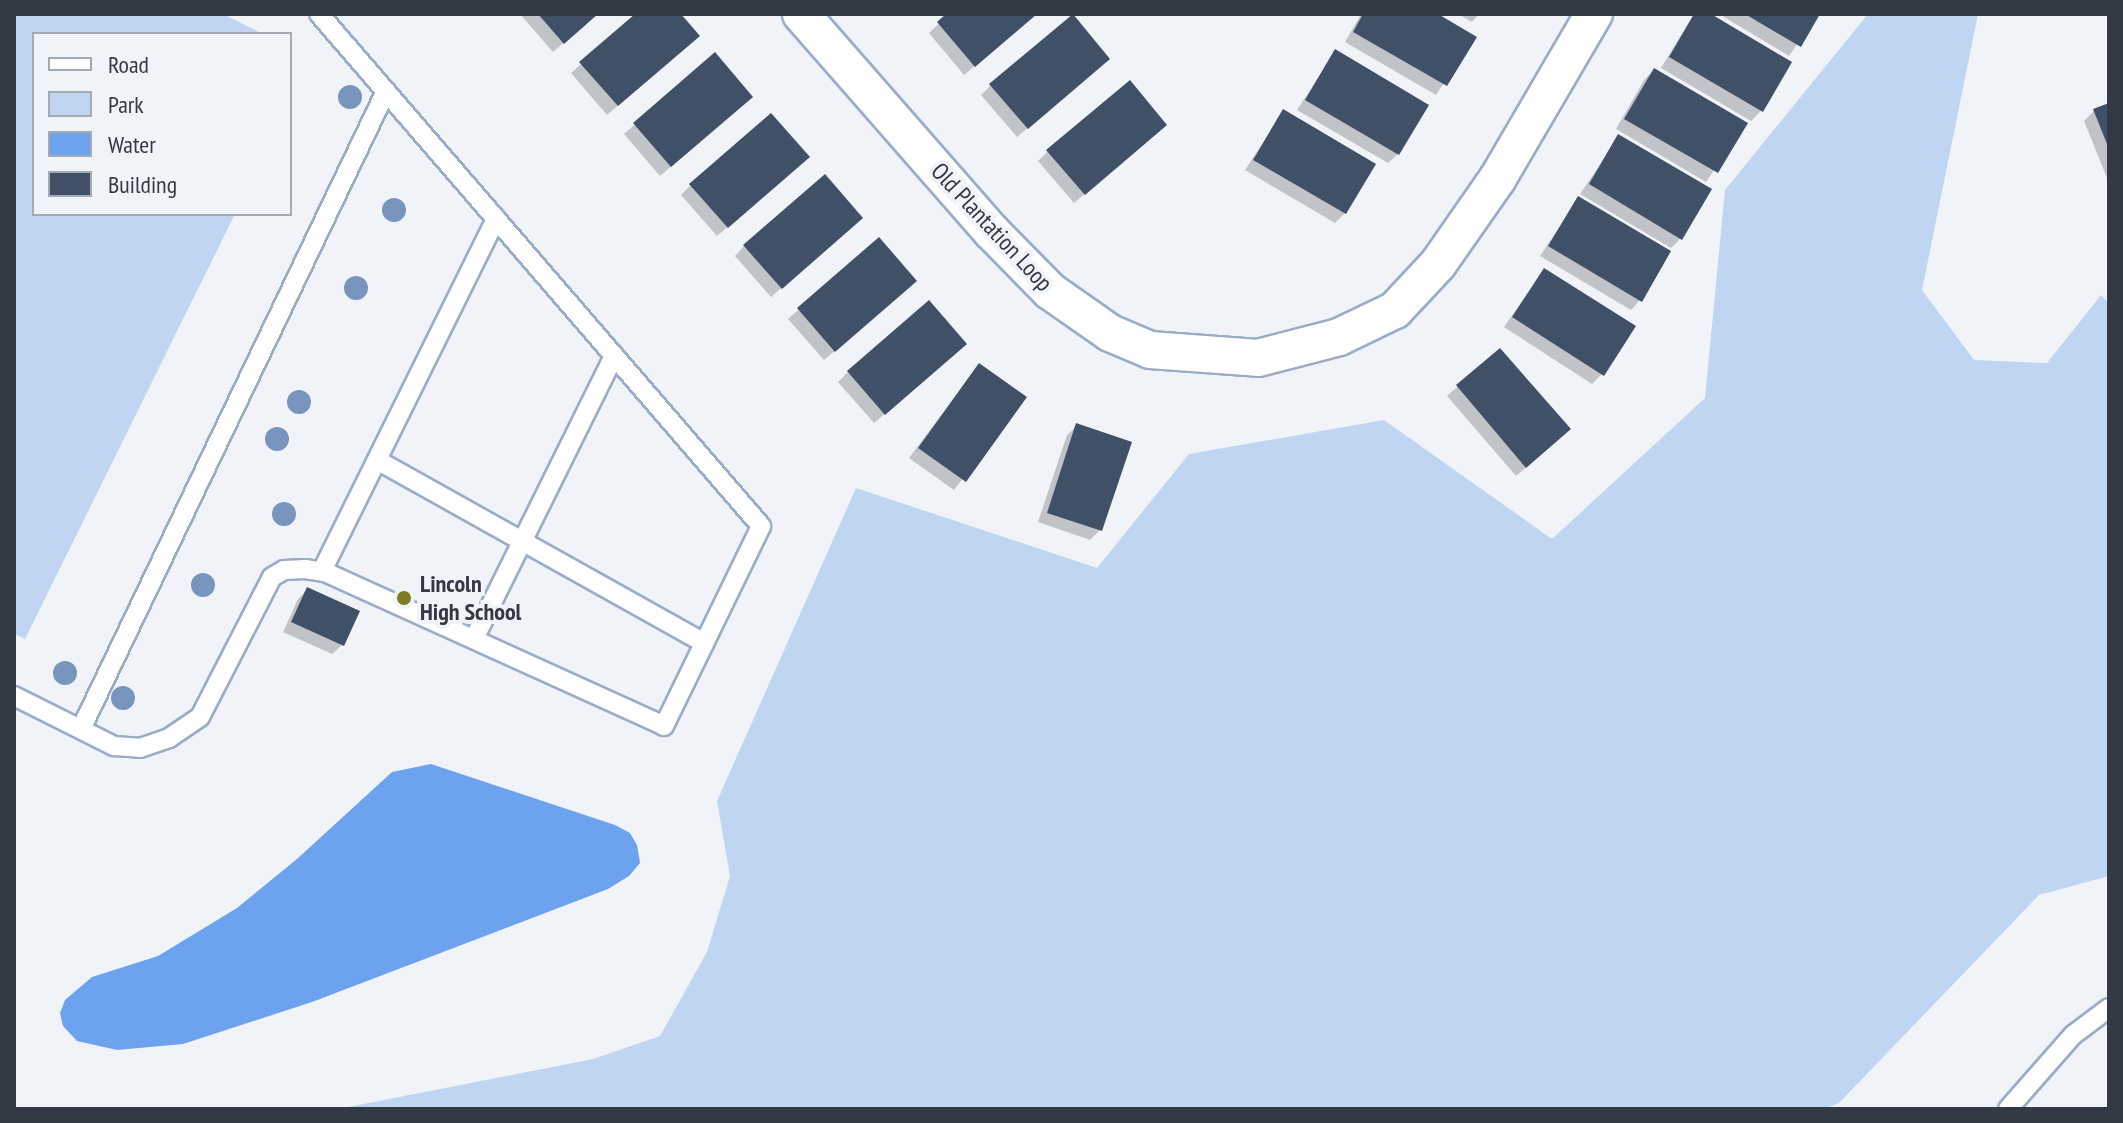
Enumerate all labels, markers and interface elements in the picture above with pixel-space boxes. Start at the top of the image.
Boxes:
legend [32,32,292,216]
text: Road [108,49,149,80]
text: Park [108,89,144,120]
text: Water [108,129,156,160]
street label: Old Plantation Loop [925,157,1059,297]
text: Building [108,169,177,200]
place label: Lincoln High School [420,570,521,626]
marker: Lincoln High School [395,589,413,607]

